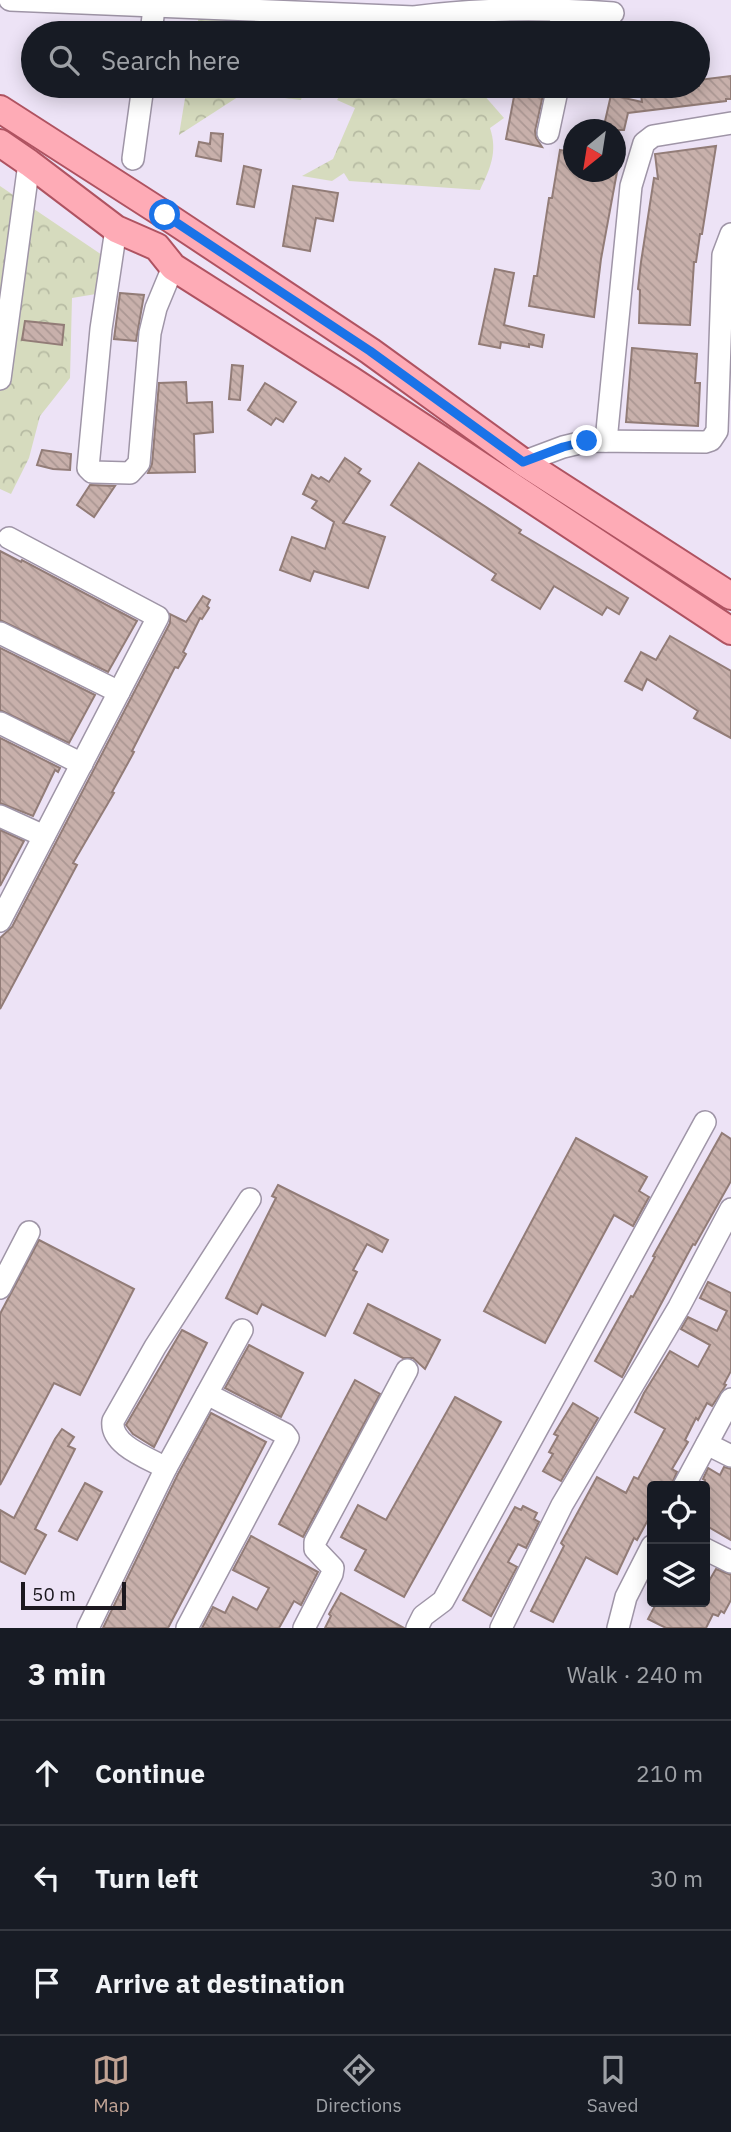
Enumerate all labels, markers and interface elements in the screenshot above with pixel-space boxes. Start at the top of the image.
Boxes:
search box [21,21,710,98]
icon: search [45,41,83,79]
text: Search here [101,43,240,77]
north arrow [563,119,626,182]
route start [149,199,180,230]
route end [571,425,602,456]
map controls [647,1481,710,1607]
button: locate [647,1481,710,1544]
button: layers [647,1544,710,1607]
scale bar [21,1579,126,1611]
text: 50 m [32,1582,76,1606]
text: 3 min [28,1654,106,1693]
text: Walk · 240 m [567,1659,703,1689]
icon: ahead [28,1754,66,1792]
text: Continue [95,1756,205,1790]
text: 210 m [636,1758,703,1788]
icon: left [28,1859,66,1897]
text: Turn left [95,1861,198,1895]
text: 30 m [650,1863,703,1893]
icon: arrive [28,1964,66,2002]
text: Arrive at destination [95,1966,345,2000]
tab: Map [92,2051,130,2117]
tab: Directions [315,2051,402,2117]
tab: Saved [587,2051,639,2117]

